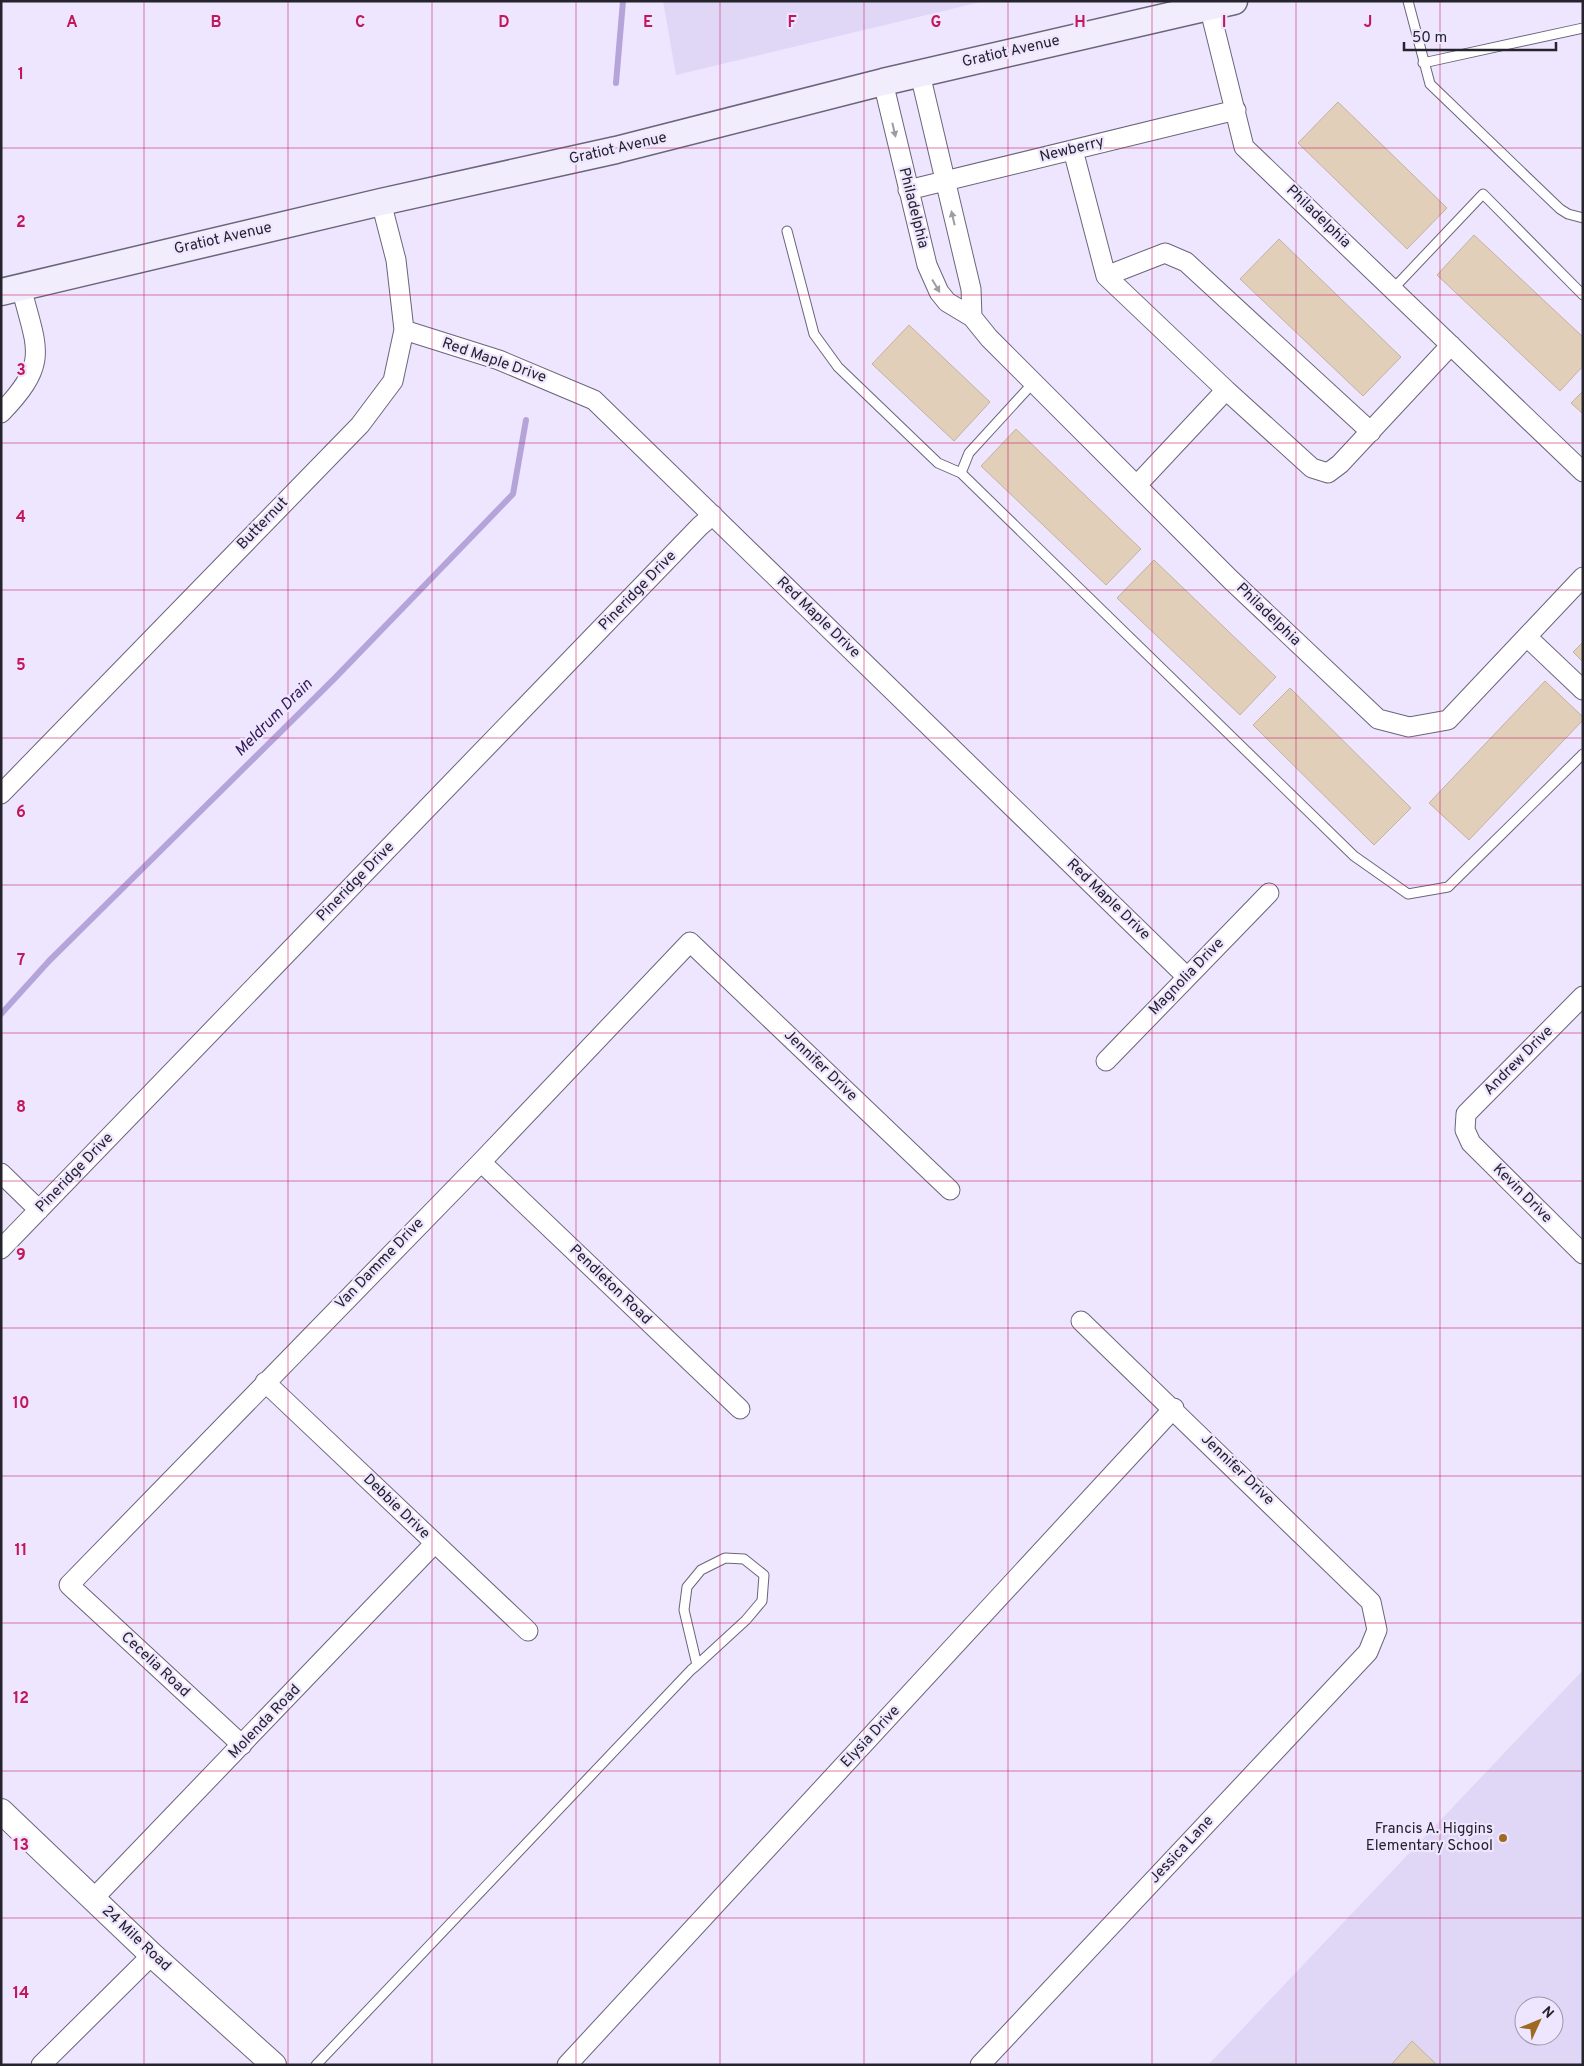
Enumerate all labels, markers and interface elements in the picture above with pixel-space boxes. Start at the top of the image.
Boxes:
text: A [66,13,78,33]
text: B [210,13,222,33]
text: C [355,13,365,33]
text: D [498,13,510,33]
text: E [643,13,653,33]
text: F [787,13,797,33]
text: G [931,13,941,33]
text: H [1074,13,1086,33]
text: I [1222,13,1226,33]
text: J [1364,13,1372,33]
scale bar [1404,20,1556,52]
text: 50 m [1412,29,1447,48]
street label: Gratiot Avenue [960,32,1062,72]
text: 1 [18,65,24,85]
one-way arrow [890,122,898,137]
street label: Gratiot Avenue [567,129,669,169]
street label: Newberry [1038,133,1106,167]
street label: Philadelphia [894,166,932,250]
street label: Philadelphia [1282,181,1354,253]
one-way arrow [949,210,957,225]
text: 2 [16,213,26,233]
street label: Gratiot Avenue [172,219,274,259]
one-way arrow [932,280,941,293]
street label: Red Maple Drive [439,334,549,388]
text: 3 [16,361,26,381]
street label: Butternut [233,494,293,554]
text: 4 [16,508,26,528]
street label: Pineridge Drive [595,547,681,635]
street label: Red Maple Drive [772,573,864,663]
street label: Philadelphia [1232,579,1304,651]
text: 5 [16,656,26,676]
water label: Meldrum Drain [231,675,317,761]
text: 6 [16,803,26,823]
street label: Pineridge Drive [313,838,399,926]
street label: Red Maple Drive [1062,855,1154,945]
street label: Magnolia Drive [1145,934,1229,1020]
text: 7 [17,951,25,971]
street label: Andrew Drive [1480,1022,1558,1100]
street label: Jennifer Drive [779,1026,861,1106]
text: 8 [16,1098,26,1118]
street label: Pineridge Drive [32,1129,118,1217]
street label: Kevin Drive [1488,1160,1556,1228]
street label: Van Damme Drive [332,1214,428,1314]
street label: Pendleton Road [565,1241,655,1329]
text: 9 [16,1246,26,1266]
text: 10 [13,1394,29,1414]
street label: Jennifer Drive [1196,1430,1278,1510]
street label: Debbie Drive [358,1470,434,1544]
text: 11 [15,1541,27,1561]
street label: Cecelia Road [116,1628,194,1702]
street label: Molenda Road [225,1681,305,1763]
text: 12 [13,1689,29,1709]
street label: Elysia Drive [837,1702,905,1772]
street label: Jessica Lane [1146,1812,1218,1888]
place label: Francis A. Higgins Elementary School [1366,1820,1493,1856]
marker: Francis A. Higgins Elementary School [1497,1832,1509,1844]
text: 13 [13,1836,29,1856]
street label: 24 Mile Road [97,1902,175,1976]
text: 14 [13,1984,29,2004]
north arrow [1514,1996,1564,2046]
text: N [1538,2003,1557,2023]

